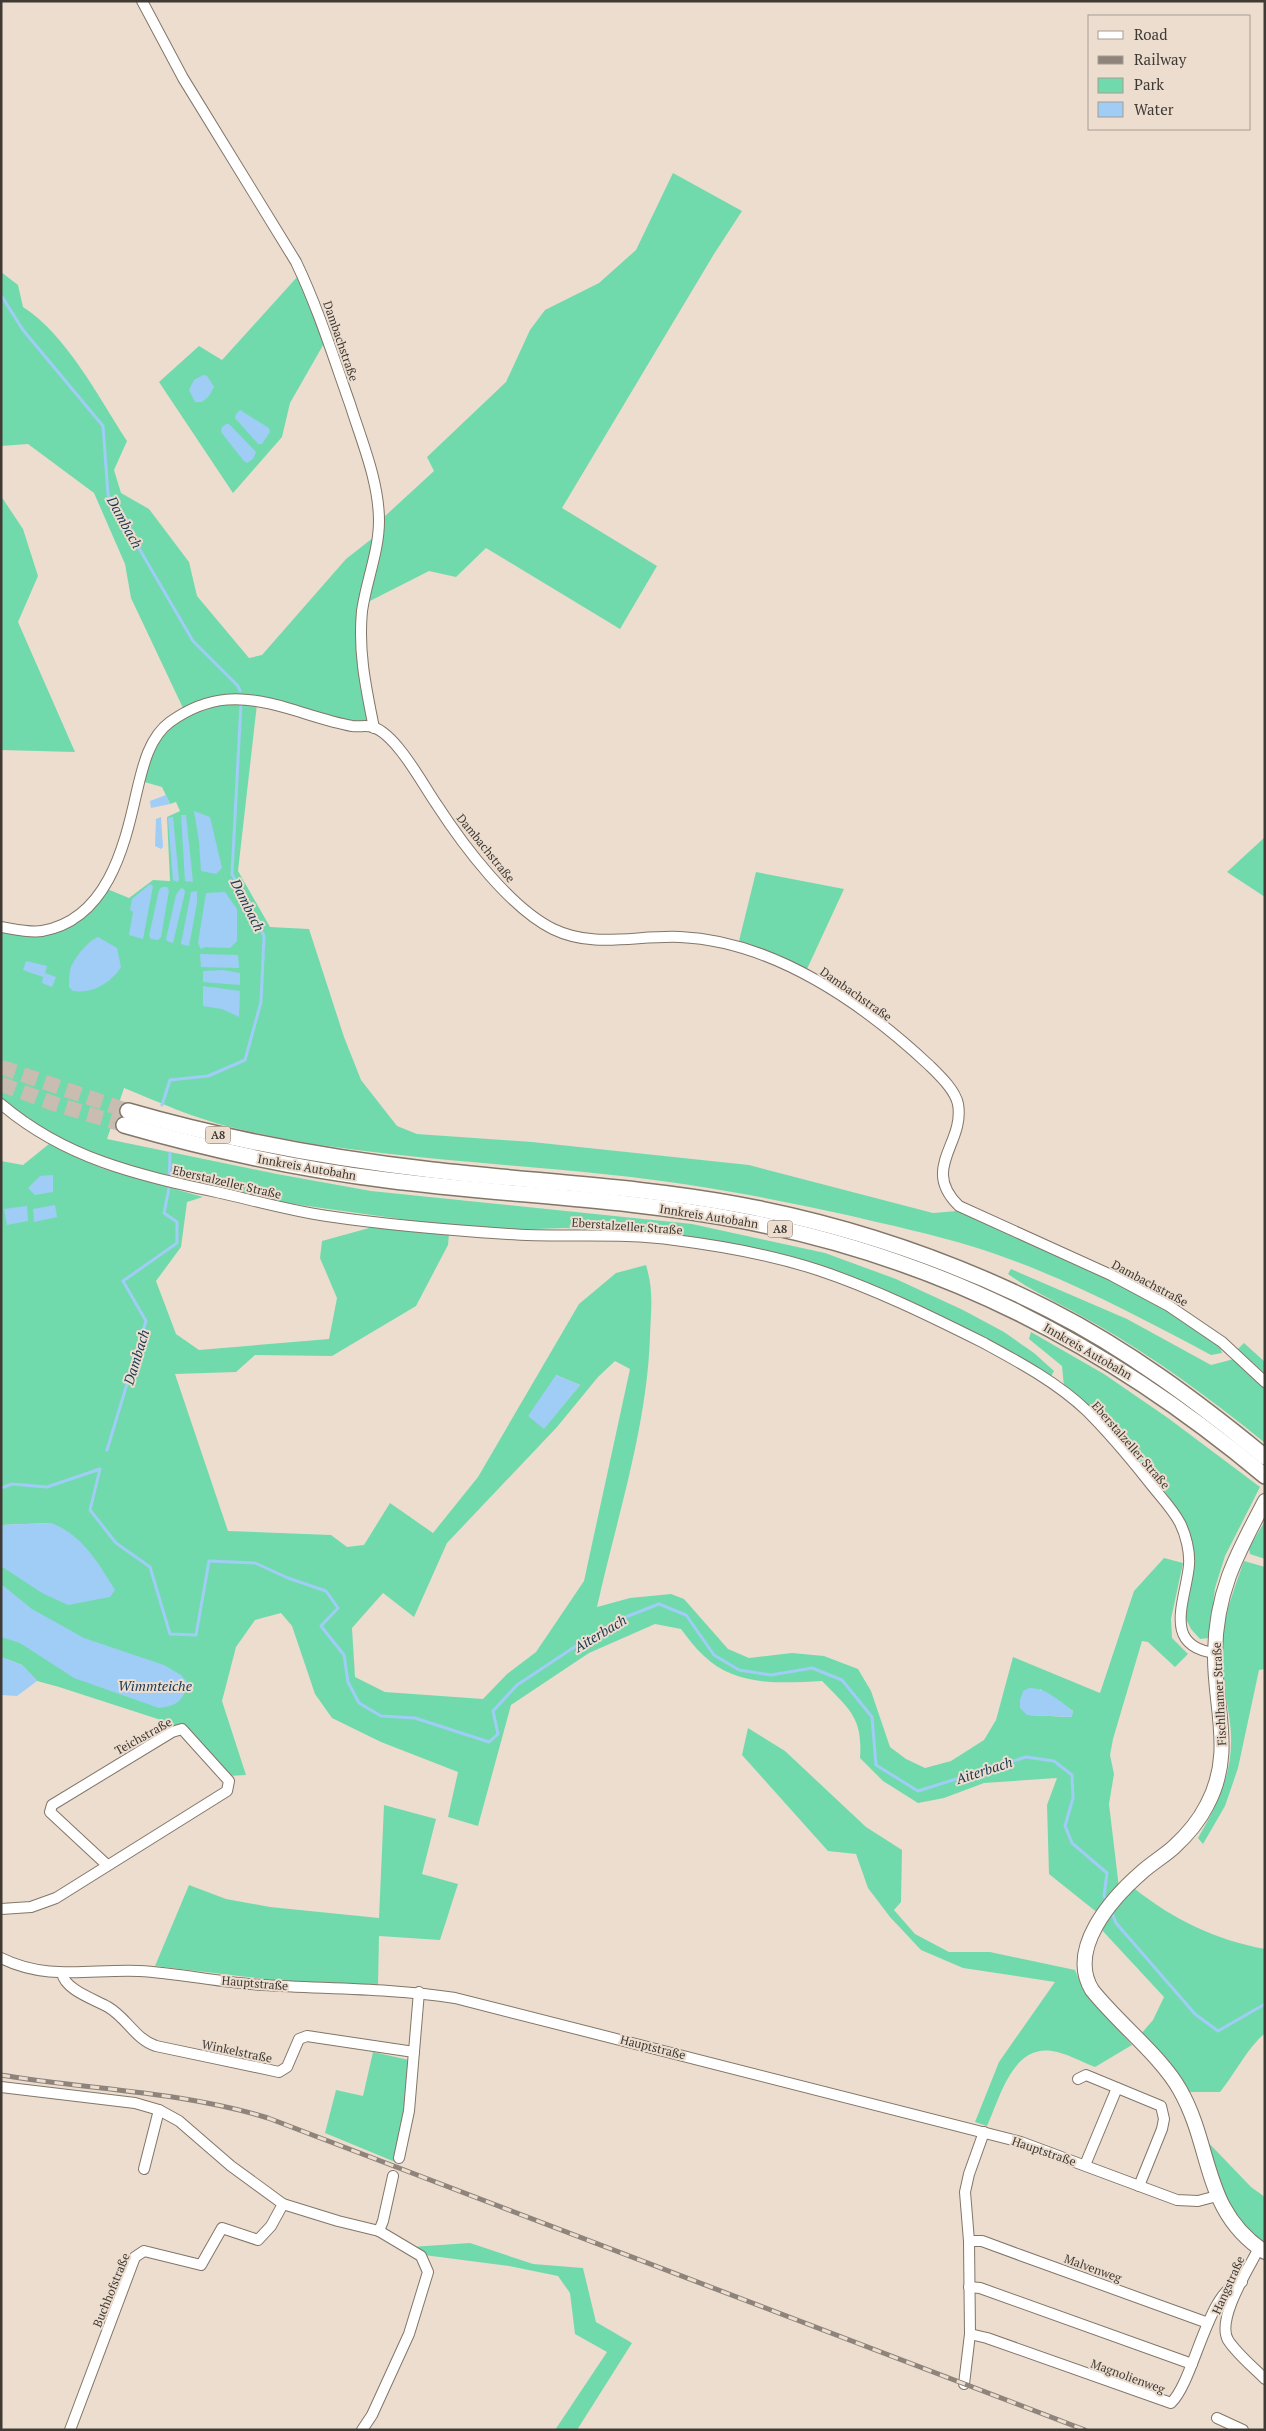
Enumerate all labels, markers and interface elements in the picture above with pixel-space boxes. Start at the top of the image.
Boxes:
legend [1088,15,1251,130]
text: Road [1134,24,1167,44]
text: Railway [1134,49,1187,69]
text: Park [1134,74,1164,94]
text: Water [1134,99,1174,119]
street label: Dambachstraße [320,299,362,383]
water label: Dambach [102,492,147,552]
street label: Dambachstraße [454,811,518,885]
water label: Dambach [226,874,269,935]
street label: Dambachstraße [817,964,895,1024]
road number: A8 [206,1126,230,1144]
street label: Innkreis Autobahn [257,1151,357,1183]
street label: Eberstalzeller Straße [171,1162,283,1202]
street label: Innkreis Autobahn [659,1201,759,1231]
street label: Eberstalzeller Straße [571,1215,683,1237]
road number: A8 [768,1220,792,1238]
street label: Dambachstraße [1109,1257,1191,1309]
street label: Innkreis Autobahn [1041,1320,1135,1382]
water label: Dambach [118,1327,153,1388]
street label: Eberstalzeller Straße [1089,1398,1173,1492]
water label: Aiterbach [569,1610,630,1657]
street label: Fischlhamer Straße [1209,1642,1229,1746]
water label: Wimmteiche [118,1676,193,1695]
street label: Teichstraße [112,1714,174,1758]
water label: Aiterbach [952,1752,1015,1788]
street label: Hauptstraße [221,1973,289,1993]
street label: Hauptstraße [619,2032,687,2062]
street label: Winkelstraße [200,2036,274,2066]
street label: Hauptstraße [1010,2133,1078,2169]
street label: Buchhofstraße [89,2251,133,2329]
street label: Malvenweg [1062,2251,1124,2286]
street label: Hangstraße [1208,2254,1248,2316]
street label: Magnolienweg [1089,2356,1168,2397]

